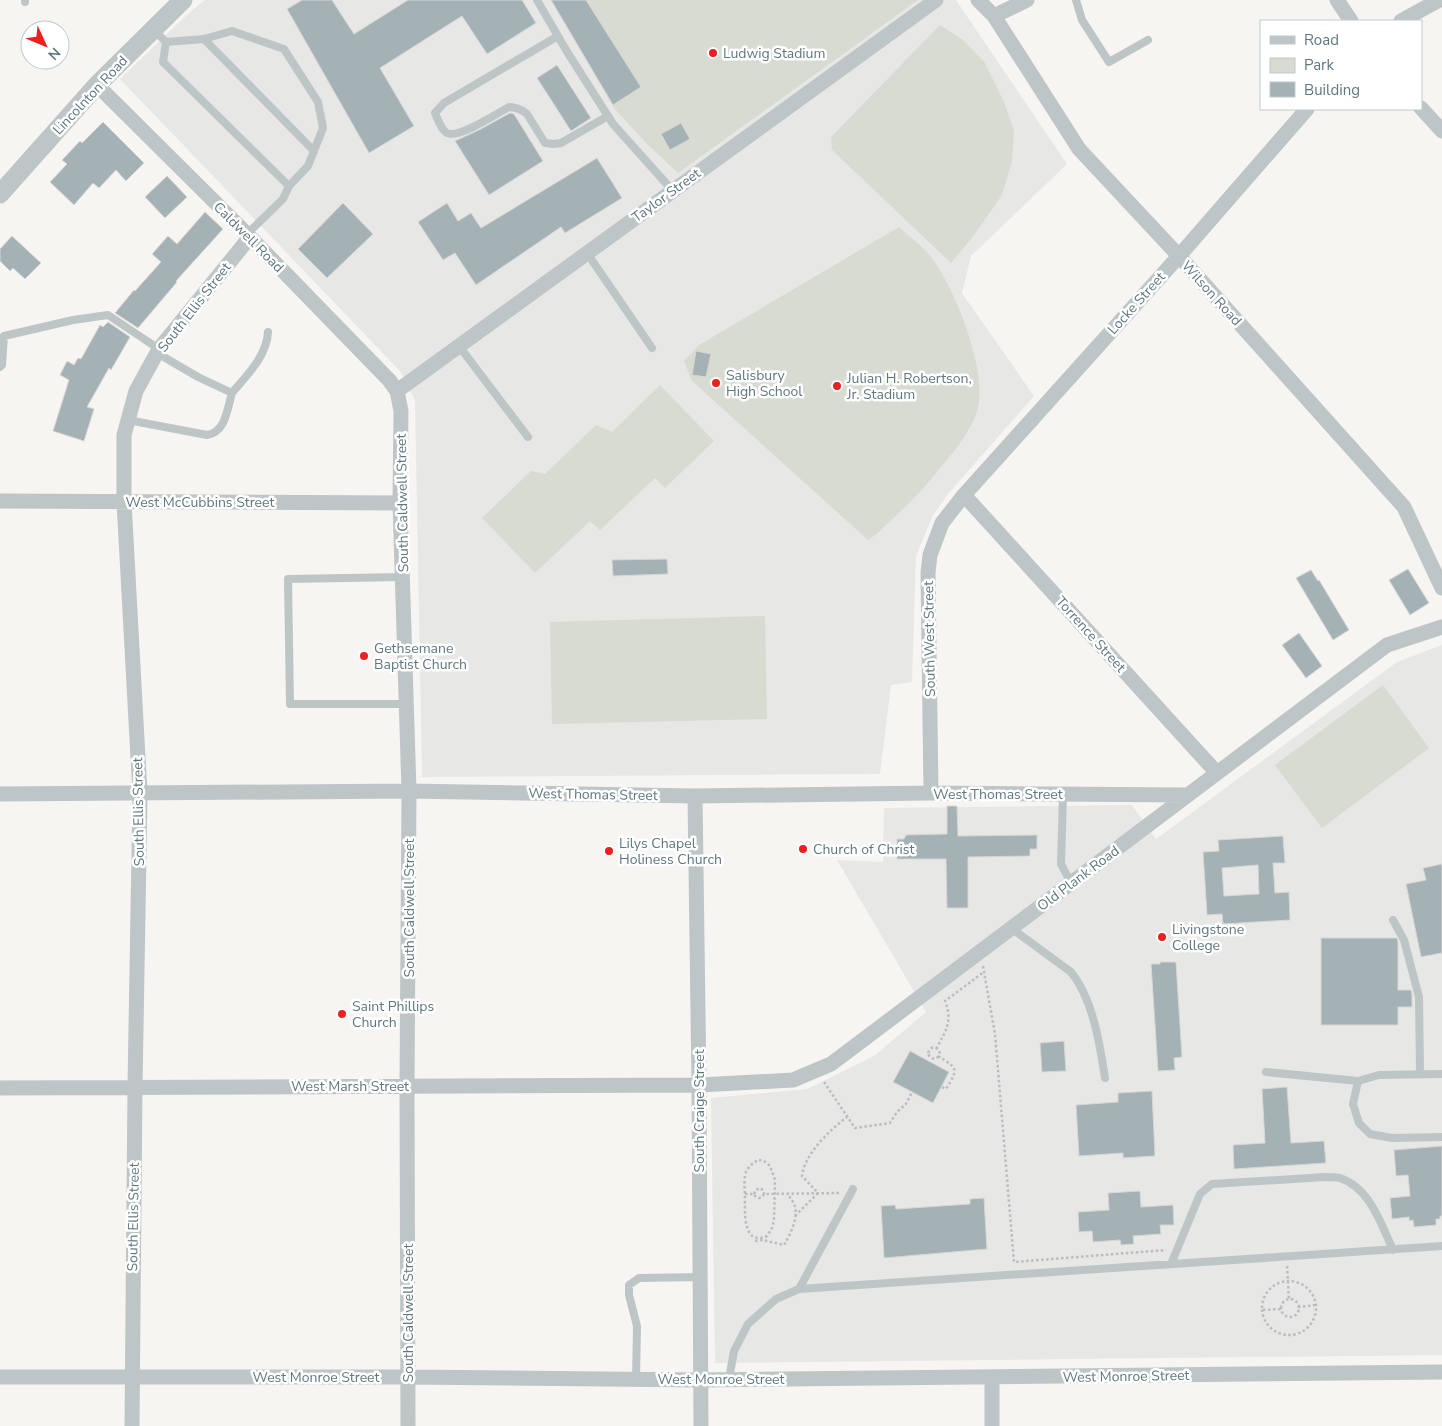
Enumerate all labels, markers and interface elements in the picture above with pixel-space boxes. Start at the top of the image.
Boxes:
north arrow [20,20,70,70]
legend [1260,20,1422,110]
text: Road [1304,30,1339,50]
text: N [44,43,64,64]
place label: Ludwig Stadium [723,44,825,63]
marker: Ludwig Stadium [707,47,719,59]
street label: Lincolnton Road [49,52,132,139]
text: Park [1304,55,1334,75]
text: Building [1304,80,1360,100]
street label: Taylor Street [628,164,705,227]
street label: Caldwell Road [209,198,288,277]
street label: Wilson Road [1177,257,1246,330]
street label: South Ellis Street [153,258,235,356]
street label: Locke Street [1103,268,1170,339]
place label: Salisbury High School [726,366,803,401]
place label: Julian H. Robertson, Jr. Stadium [846,369,972,404]
marker: Salisbury High School [710,377,722,389]
marker: Julian H. Robertson, Jr. Stadium [831,380,843,392]
street label: South Caldwell Street [392,433,413,573]
street label: West McCubbins Street [126,493,275,512]
street label: South West Street [919,581,940,697]
street label: Torrence Street [1051,592,1130,676]
place label: Gethsemane Baptist Church [374,639,467,674]
marker: Gethsemane Baptist Church [358,650,370,662]
street label: South Ellis Street [128,757,149,867]
street label: West Thomas Street [528,784,658,805]
street label: West Thomas Street [933,785,1063,804]
place label: Lilys Chapel Holiness Church [619,834,722,869]
street label: South Caldwell Street [400,839,419,977]
place label: Church of Christ [813,840,914,859]
street label: Old Plank Road [1033,841,1123,916]
marker: Church of Christ [797,843,809,855]
marker: Lilys Chapel Holiness Church [603,845,615,857]
place label: Livingstone College [1172,920,1244,955]
marker: Livingstone College [1156,931,1168,943]
place label: Saint Phillips Church [352,997,434,1032]
marker: Saint Phillips Church [336,1008,348,1020]
street label: South Craige Street [690,1049,709,1173]
street label: West Marsh Street [291,1077,409,1096]
street label: South Ellis Street [123,1162,144,1272]
street label: South Caldwell Street [399,1244,418,1382]
street label: West Monroe Street [1062,1366,1190,1387]
street label: West Monroe Street [253,1368,380,1387]
street label: West Monroe Street [658,1370,785,1389]

